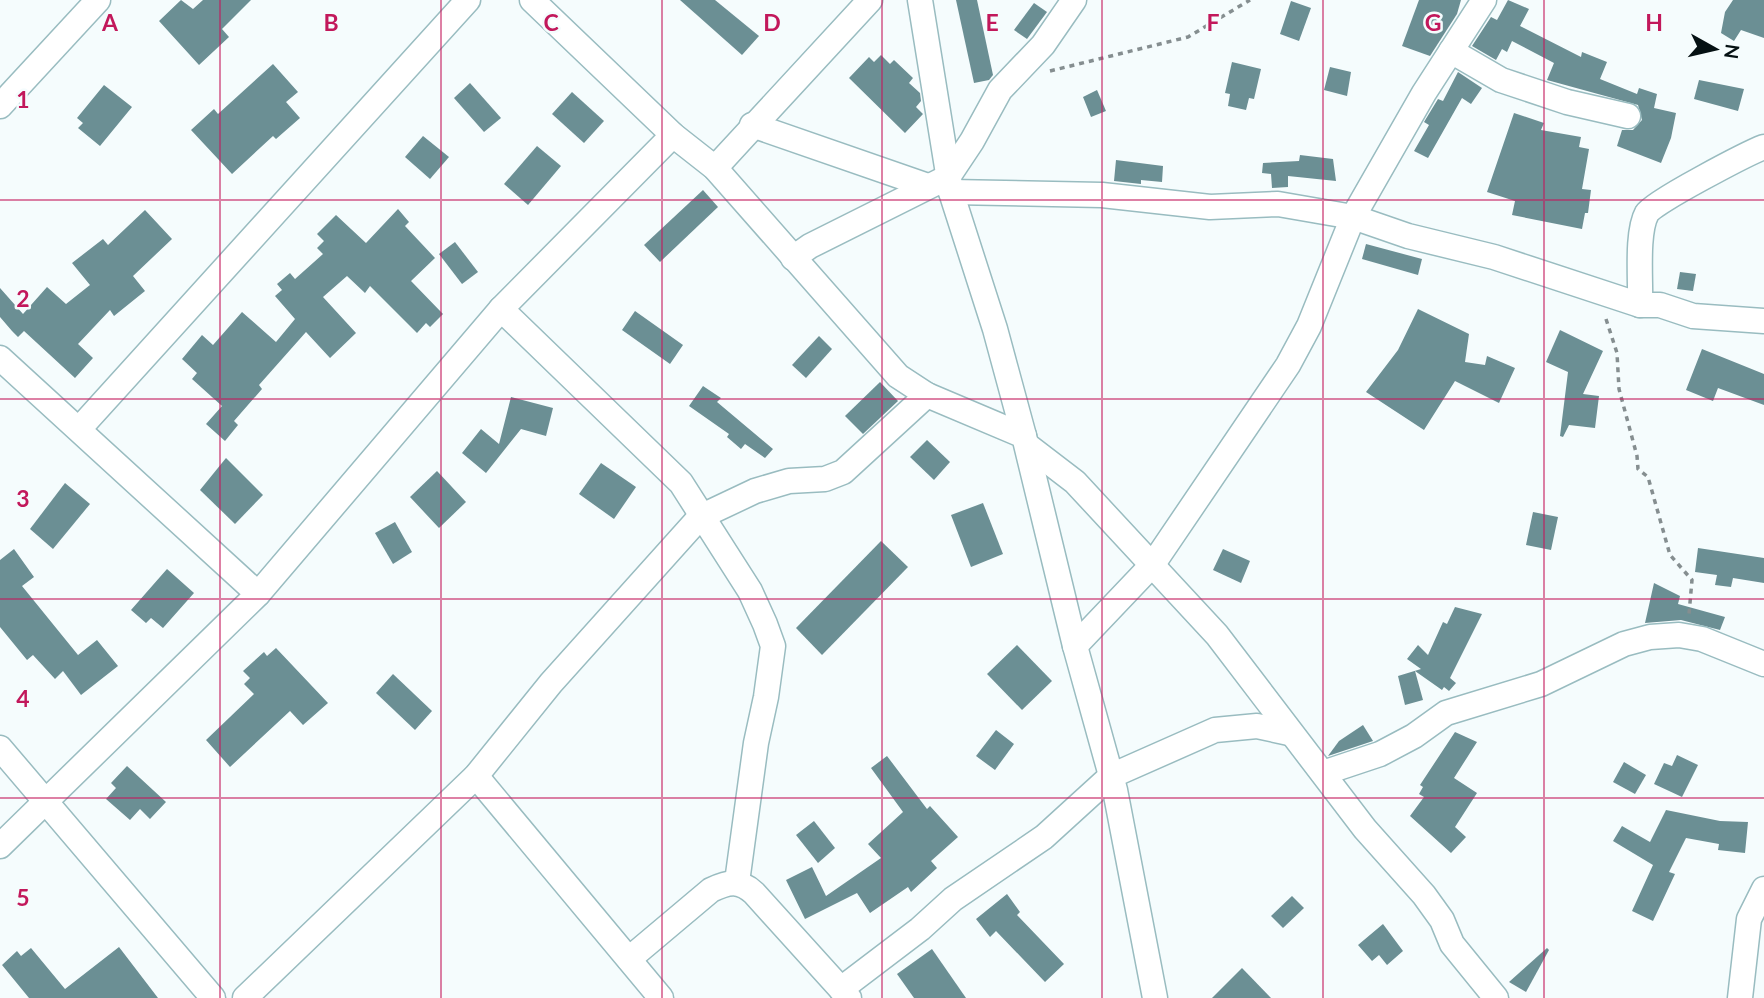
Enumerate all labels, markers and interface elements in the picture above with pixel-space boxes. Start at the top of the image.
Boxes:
text: A [101,8,119,36]
text: B [323,8,339,36]
text: C [543,8,559,36]
text: D [763,8,781,36]
text: E [985,8,999,36]
text: F [1206,8,1220,36]
text: G [1425,8,1441,36]
text: H [1645,8,1663,36]
north arrow [1680,14,1750,84]
text: N [1720,43,1745,60]
text: 1 [16,85,30,113]
text: 2 [16,284,30,312]
text: 3 [16,484,30,512]
text: 4 [16,684,30,712]
text: 5 [16,883,30,911]

